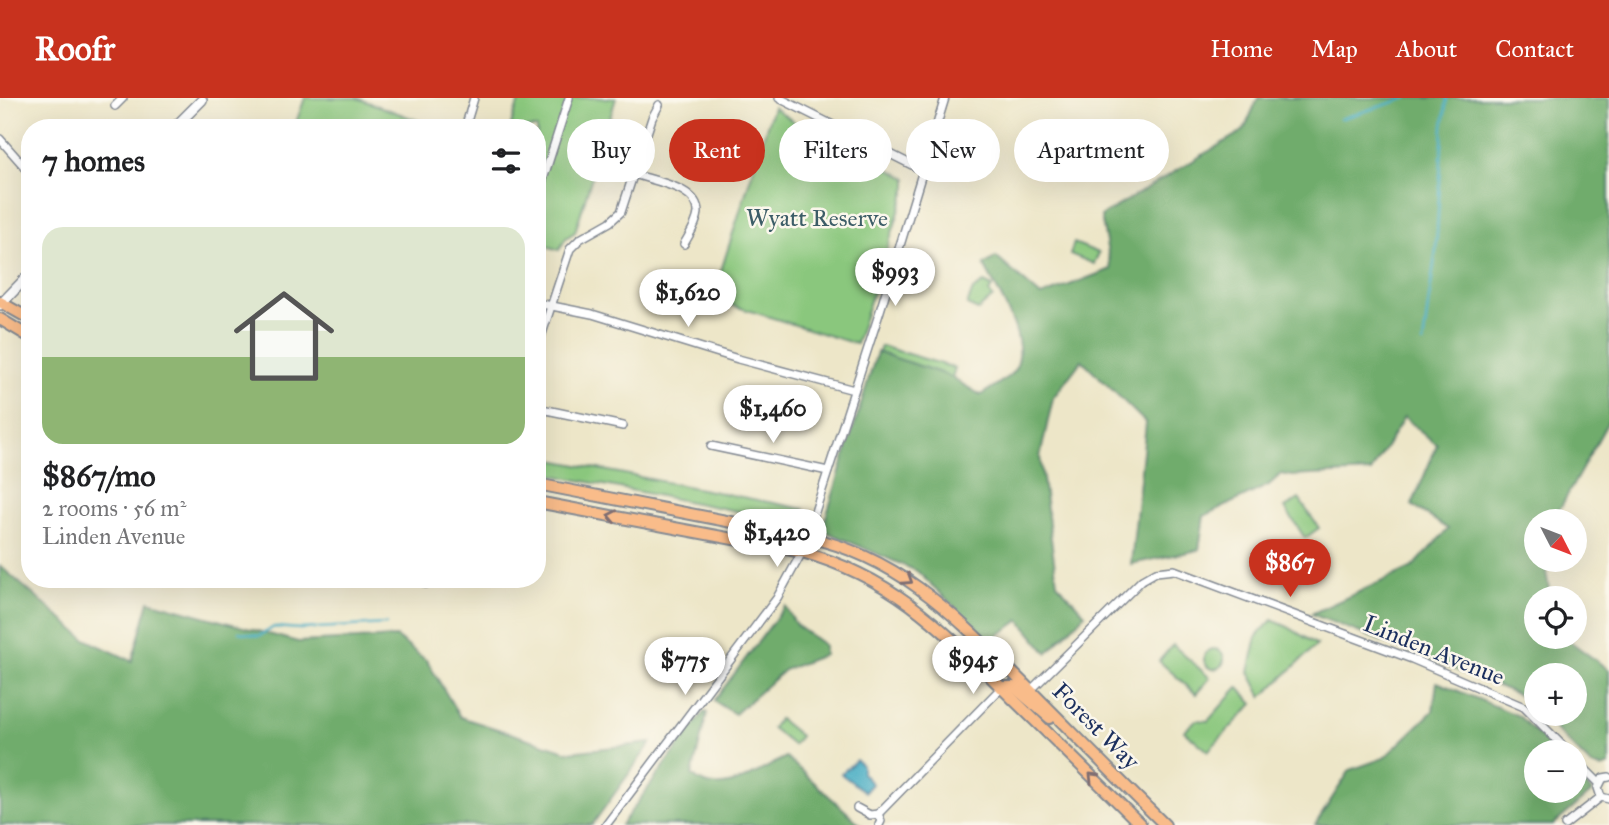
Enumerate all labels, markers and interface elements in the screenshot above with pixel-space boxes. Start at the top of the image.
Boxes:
text: Roofr [35,29,115,69]
text: Home [1210,34,1273,64]
text: Map [1311,34,1358,64]
text: About [1396,34,1457,64]
text: Contact [1495,34,1574,64]
chip: Buy [567,119,655,182]
chip: Rent [669,119,765,182]
chip: Filters [779,119,892,182]
chip: New [906,119,1000,182]
chip: Apartment [1014,119,1169,182]
icon: filters [487,142,525,180]
text: 7 homes [42,143,145,179]
park label: Wyatt Reserve [746,203,888,233]
pin: $993 [854,248,936,308]
text: $993 [871,257,919,285]
pin: $1,620 [631,270,745,329]
icon: home [221,273,347,399]
text: $1,620 [655,278,721,306]
pin: $1,460 [716,386,830,445]
text: $1,460 [739,394,807,422]
text: $867/mo [42,458,156,494]
text: 2 rooms · 56 m² [42,494,186,522]
one-way arrow [606,509,618,524]
north arrow [1524,509,1587,572]
map controls [1524,509,1587,803]
pin: $1,420 [720,510,834,569]
text: $1,420 [744,518,810,546]
text: Linden Avenue [42,522,185,550]
pin: $867 [1249,540,1331,599]
text: $867 [1265,548,1315,576]
one-way arrow [900,571,913,584]
button: locate [1524,586,1587,649]
street label: Linden Avenue [1359,608,1509,692]
pin: $945 [932,636,1014,696]
pin: $775 [644,638,726,697]
text: $945 [948,645,998,673]
text: $775 [660,646,710,674]
button: + [1524,663,1587,726]
street label: Forest Way [1046,676,1146,776]
button: − [1524,740,1587,803]
one-way arrow [1088,773,1101,786]

